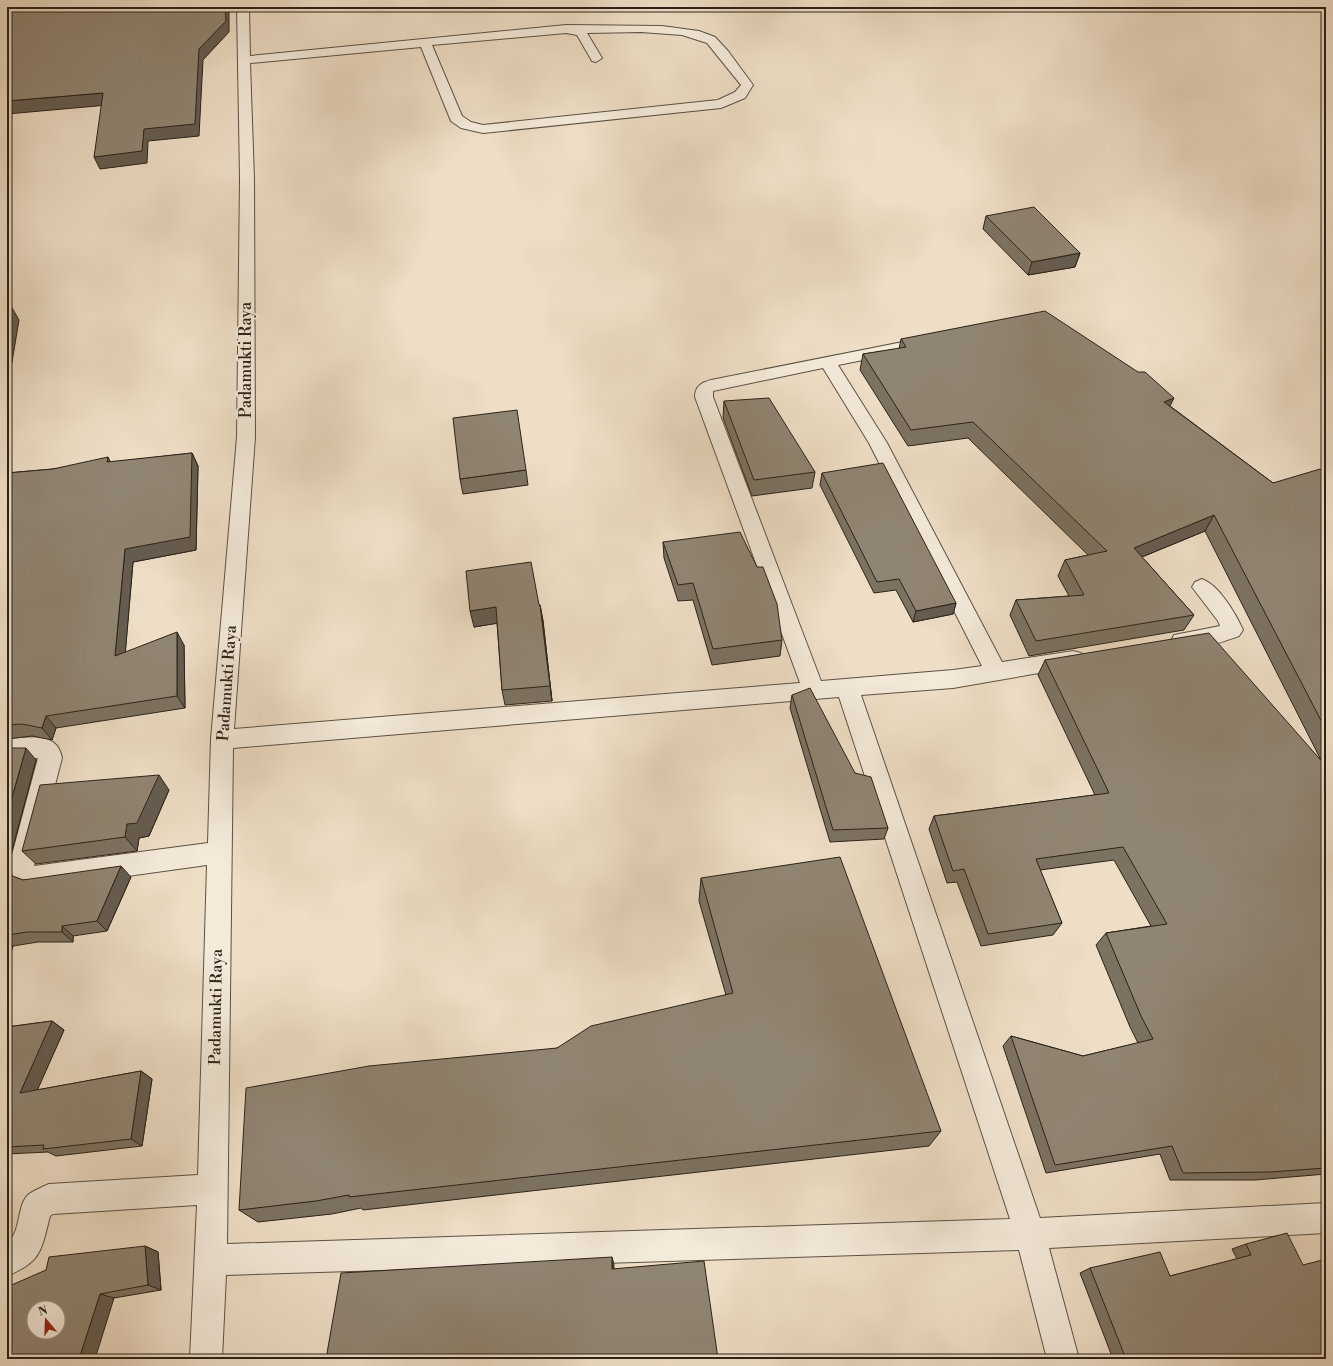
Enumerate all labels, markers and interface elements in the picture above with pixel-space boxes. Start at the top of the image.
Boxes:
street label: Padamukti Raya [236,301,256,418]
street label: Padamukti Raya [213,623,241,742]
street label: Padamukti Raya [205,948,227,1065]
north arrow [26,1300,66,1340]
text: N [37,1303,50,1320]

